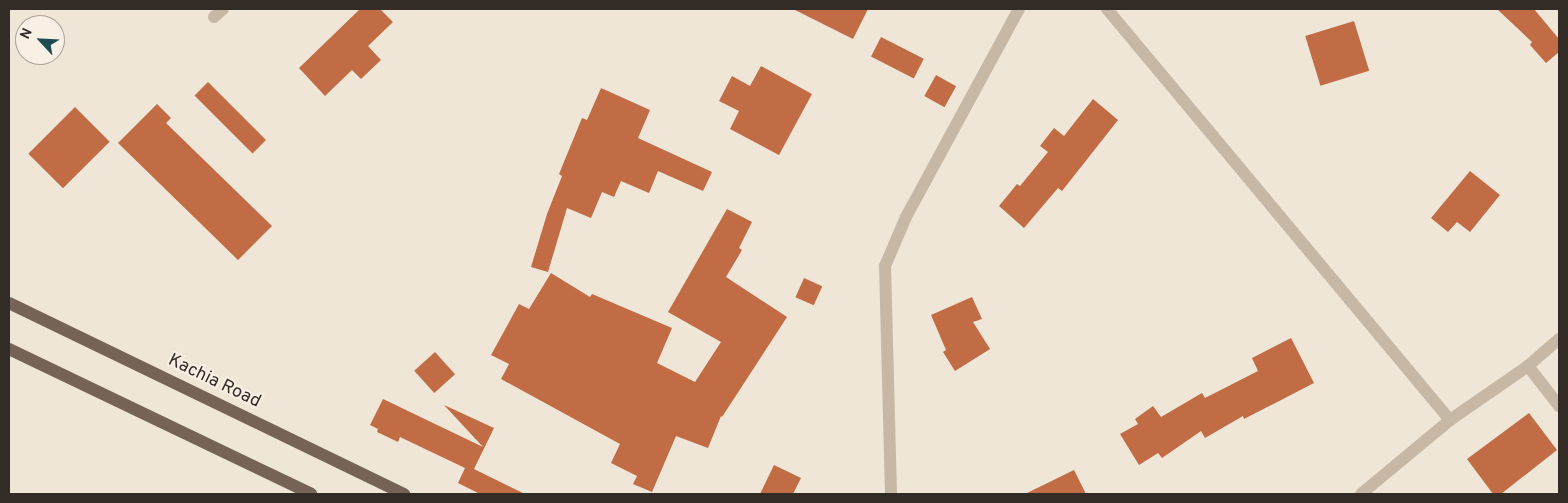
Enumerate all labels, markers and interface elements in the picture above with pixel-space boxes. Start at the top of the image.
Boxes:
north arrow [15,15,65,65]
text: N [17,26,37,42]
street label: Kachia Road [164,350,264,414]

